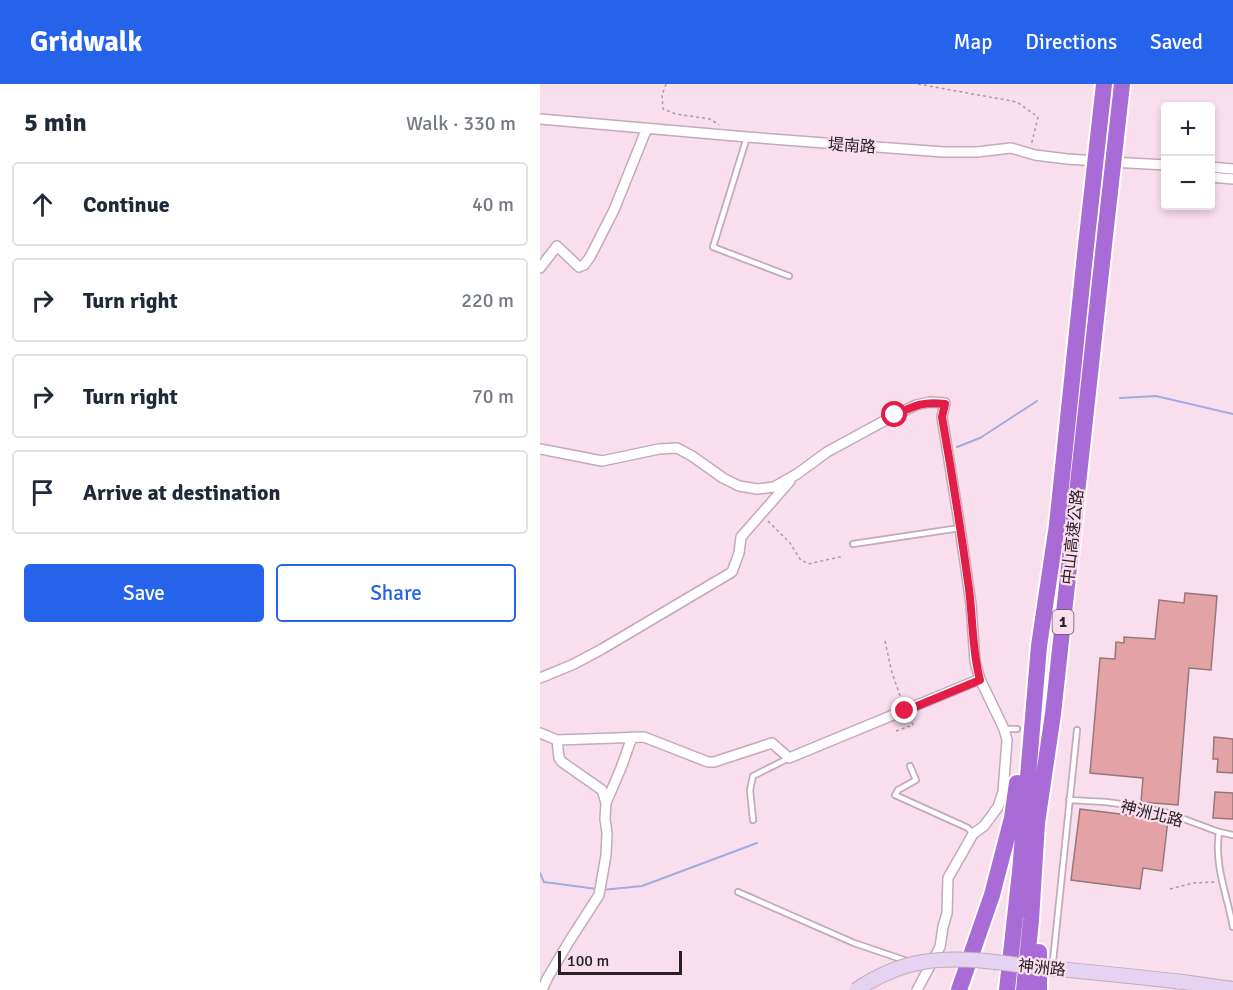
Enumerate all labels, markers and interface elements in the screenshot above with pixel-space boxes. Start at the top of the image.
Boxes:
text: Gridwalk [30,25,142,59]
text: Map [954,29,992,55]
text: Directions [1025,29,1117,55]
text: Saved [1150,29,1203,55]
map controls [1161,102,1215,210]
button: + [1161,102,1215,156]
text: 5 min [24,107,87,139]
text: Walk · 330 m [406,111,516,136]
street label: 堤南路 [827,134,877,158]
button: − [1161,156,1215,210]
icon: ahead [26,188,59,221]
text: Continue [83,191,170,218]
text: 40 m [472,192,514,217]
icon: right [26,284,59,317]
text: Turn right [83,287,178,314]
text: 220 m [461,288,514,313]
icon: right [26,380,59,413]
text: Turn right [83,383,178,410]
text: 70 m [472,384,514,409]
route start [881,401,907,427]
icon: arrive [26,476,59,509]
text: Arrive at destination [83,479,280,506]
street label: 中山高速公路 [1058,488,1088,586]
button: Save [24,564,264,622]
button: Share [276,564,516,622]
road number: 1 [1052,610,1074,634]
route end [891,697,917,723]
street label: 神洲北路 [1118,797,1185,831]
scale bar [558,948,682,976]
text: 100 m [567,951,609,971]
street label: 神洲路 [1017,956,1067,980]

